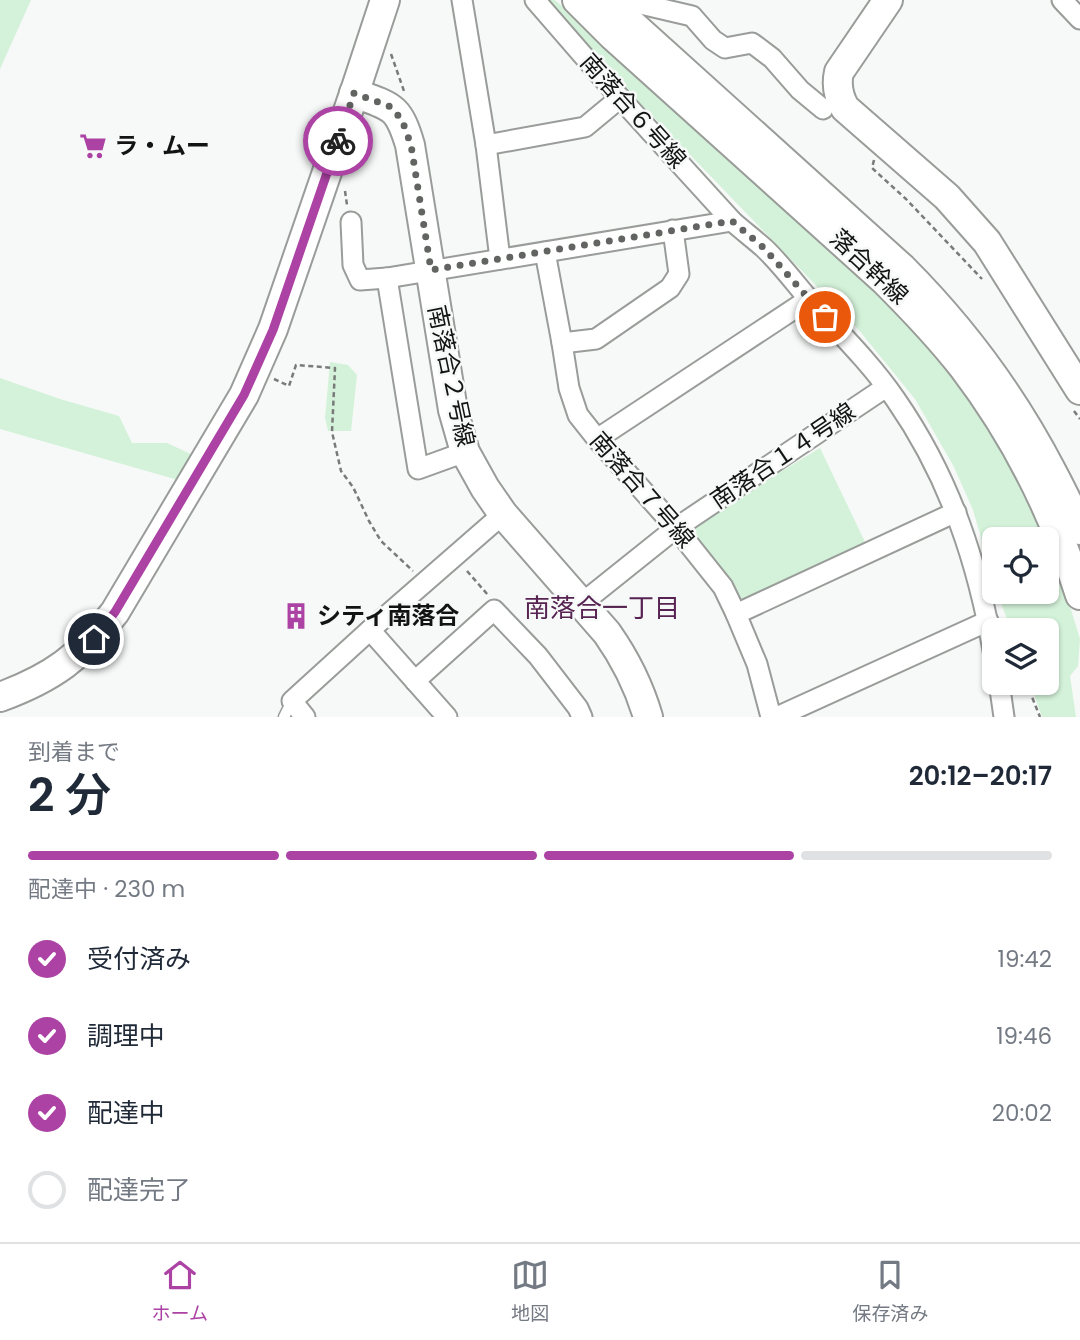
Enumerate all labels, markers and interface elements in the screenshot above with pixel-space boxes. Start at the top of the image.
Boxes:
street label: 南落合６号線 [573,46,694,175]
courier [303,106,373,176]
icon: bike [319,122,357,160]
place label: ラ・ムー [114,129,210,162]
supermarket icon: ラ・ムー [78,131,108,161]
street label: 落合幹線 [823,222,916,311]
pin [795,287,855,347]
icon: bag [806,298,844,336]
street label: 南落合２号線 [420,302,483,450]
street label: 南落合１４号線 [704,395,862,516]
street label: 南落合７号線 [583,425,702,555]
map controls [982,527,1059,695]
button: locate [982,527,1059,604]
district label: 南落合一丁目 [524,590,680,626]
place label: シティ南落合 [317,599,460,632]
building icon: シティ南落合 [281,601,311,631]
pin [64,609,124,669]
button: layers [982,618,1059,695]
icon: home [75,620,113,658]
text: 到着まで [28,736,120,768]
text: 20:12–20:17 [909,758,1052,794]
text: 2 分 [28,763,111,827]
text: 配達中 · 230 m [28,873,185,905]
icon: check [28,940,66,978]
text: 受付済み [87,941,191,977]
text: 19:42 [998,943,1052,975]
icon: check [28,1017,66,1055]
text: 調理中 [87,1018,165,1054]
text: 19:46 [996,1020,1052,1052]
icon: check [28,1094,66,1132]
text: 配達中 [87,1095,165,1131]
text: 20:02 [992,1097,1052,1129]
text: 配達完了 [87,1172,191,1208]
tab: ホーム [152,1256,208,1328]
tab: 地図 [511,1256,549,1328]
tab: 保存済み [852,1256,928,1328]

